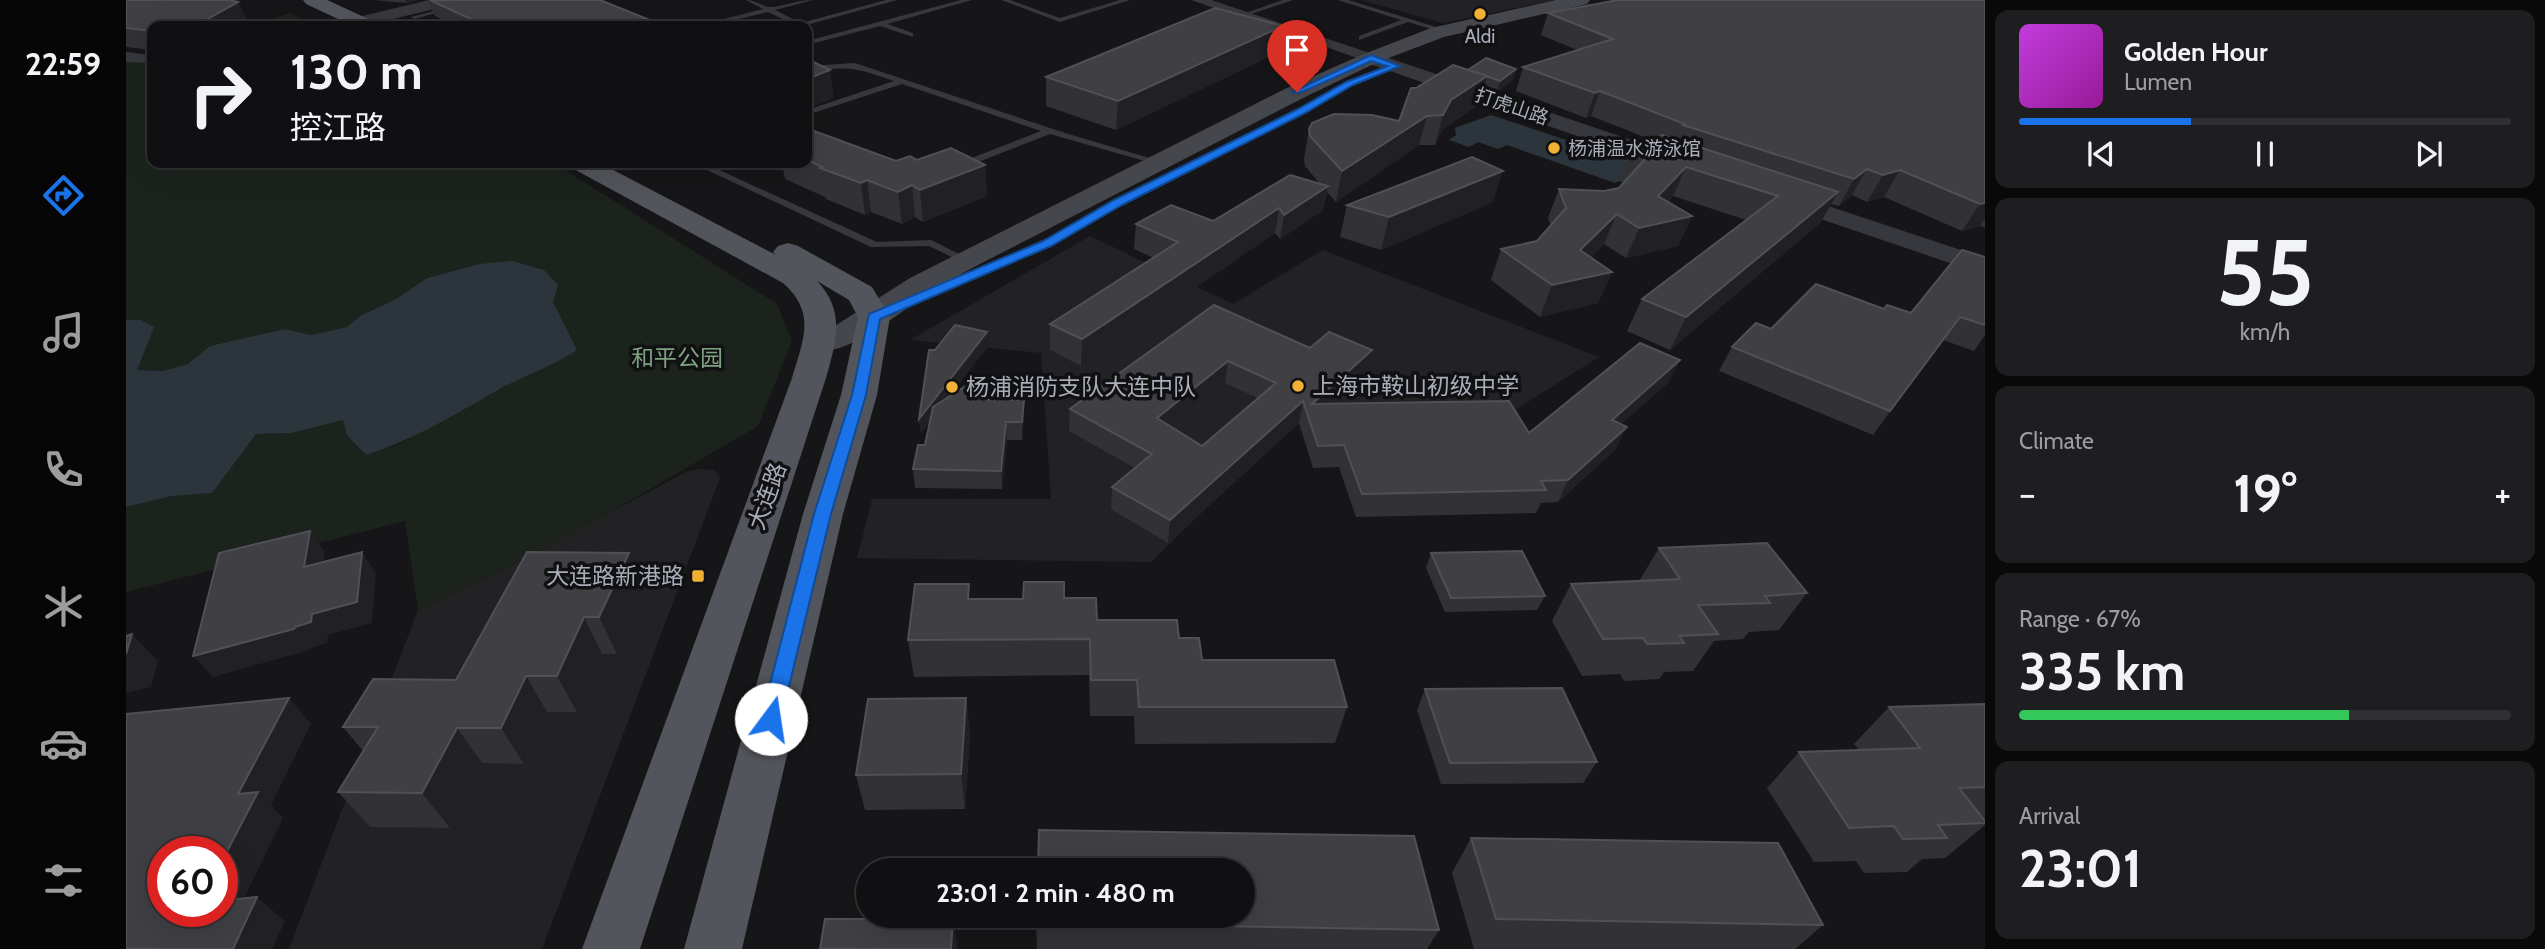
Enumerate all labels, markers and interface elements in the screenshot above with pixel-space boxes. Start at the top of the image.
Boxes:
marker: Aldi [1472,6,1488,22]
pin [1267,20,1327,92]
place label: Aldi [1465,25,1495,48]
icon: arrive [1278,31,1316,69]
text: Golden Hour [2124,36,2267,68]
text: 130 m [290,42,423,101]
text: 22:59 [25,44,101,83]
icon: right [175,49,266,140]
text: Lumen [2124,68,2192,96]
street label: 打虎山路 [1472,83,1552,130]
text: 控江路 [290,108,386,147]
icon: previous [2082,135,2120,173]
icon: pause [2246,135,2284,173]
icon: next [2410,135,2448,173]
place label: 杨浦温水游泳馆 [1568,137,1701,160]
marker: 杨浦温水游泳馆 [1546,140,1562,156]
icon: directions [39,171,88,220]
text: 55 [2216,217,2314,328]
icon: music [39,308,88,357]
text: km/h [2240,318,2290,346]
park label: 和平公园 [631,344,723,372]
place label: 上海市鞍山初级中学 [1312,372,1519,400]
place label: 杨浦消防支队大连中队 [966,373,1196,401]
marker: 上海市鞍山初级中学 [1290,378,1306,394]
marker: 杨浦消防支队大连中队 [944,379,960,395]
text: Climate [2019,427,2094,455]
icon: phone [39,445,88,494]
street label: 大连路 [742,459,792,533]
text: 19° [2233,462,2297,525]
text: − [2019,470,2036,517]
text: + [2494,470,2511,517]
place label: 大连路新港路 [546,562,684,590]
marker: 大连路新港路 [690,568,706,584]
icon: climate [39,582,88,631]
text: Range · 67% [2019,605,2141,633]
text: 335 km [2019,640,2185,703]
position arrow [734,682,808,756]
icon: car [39,719,88,768]
text: Arrival [2019,802,2080,830]
speed limit sign: 60 [147,836,238,927]
text: 23:01 [2019,837,2142,900]
icon: filters [39,856,88,905]
text: 23:01 · 2 min · 480 m [936,877,1175,909]

